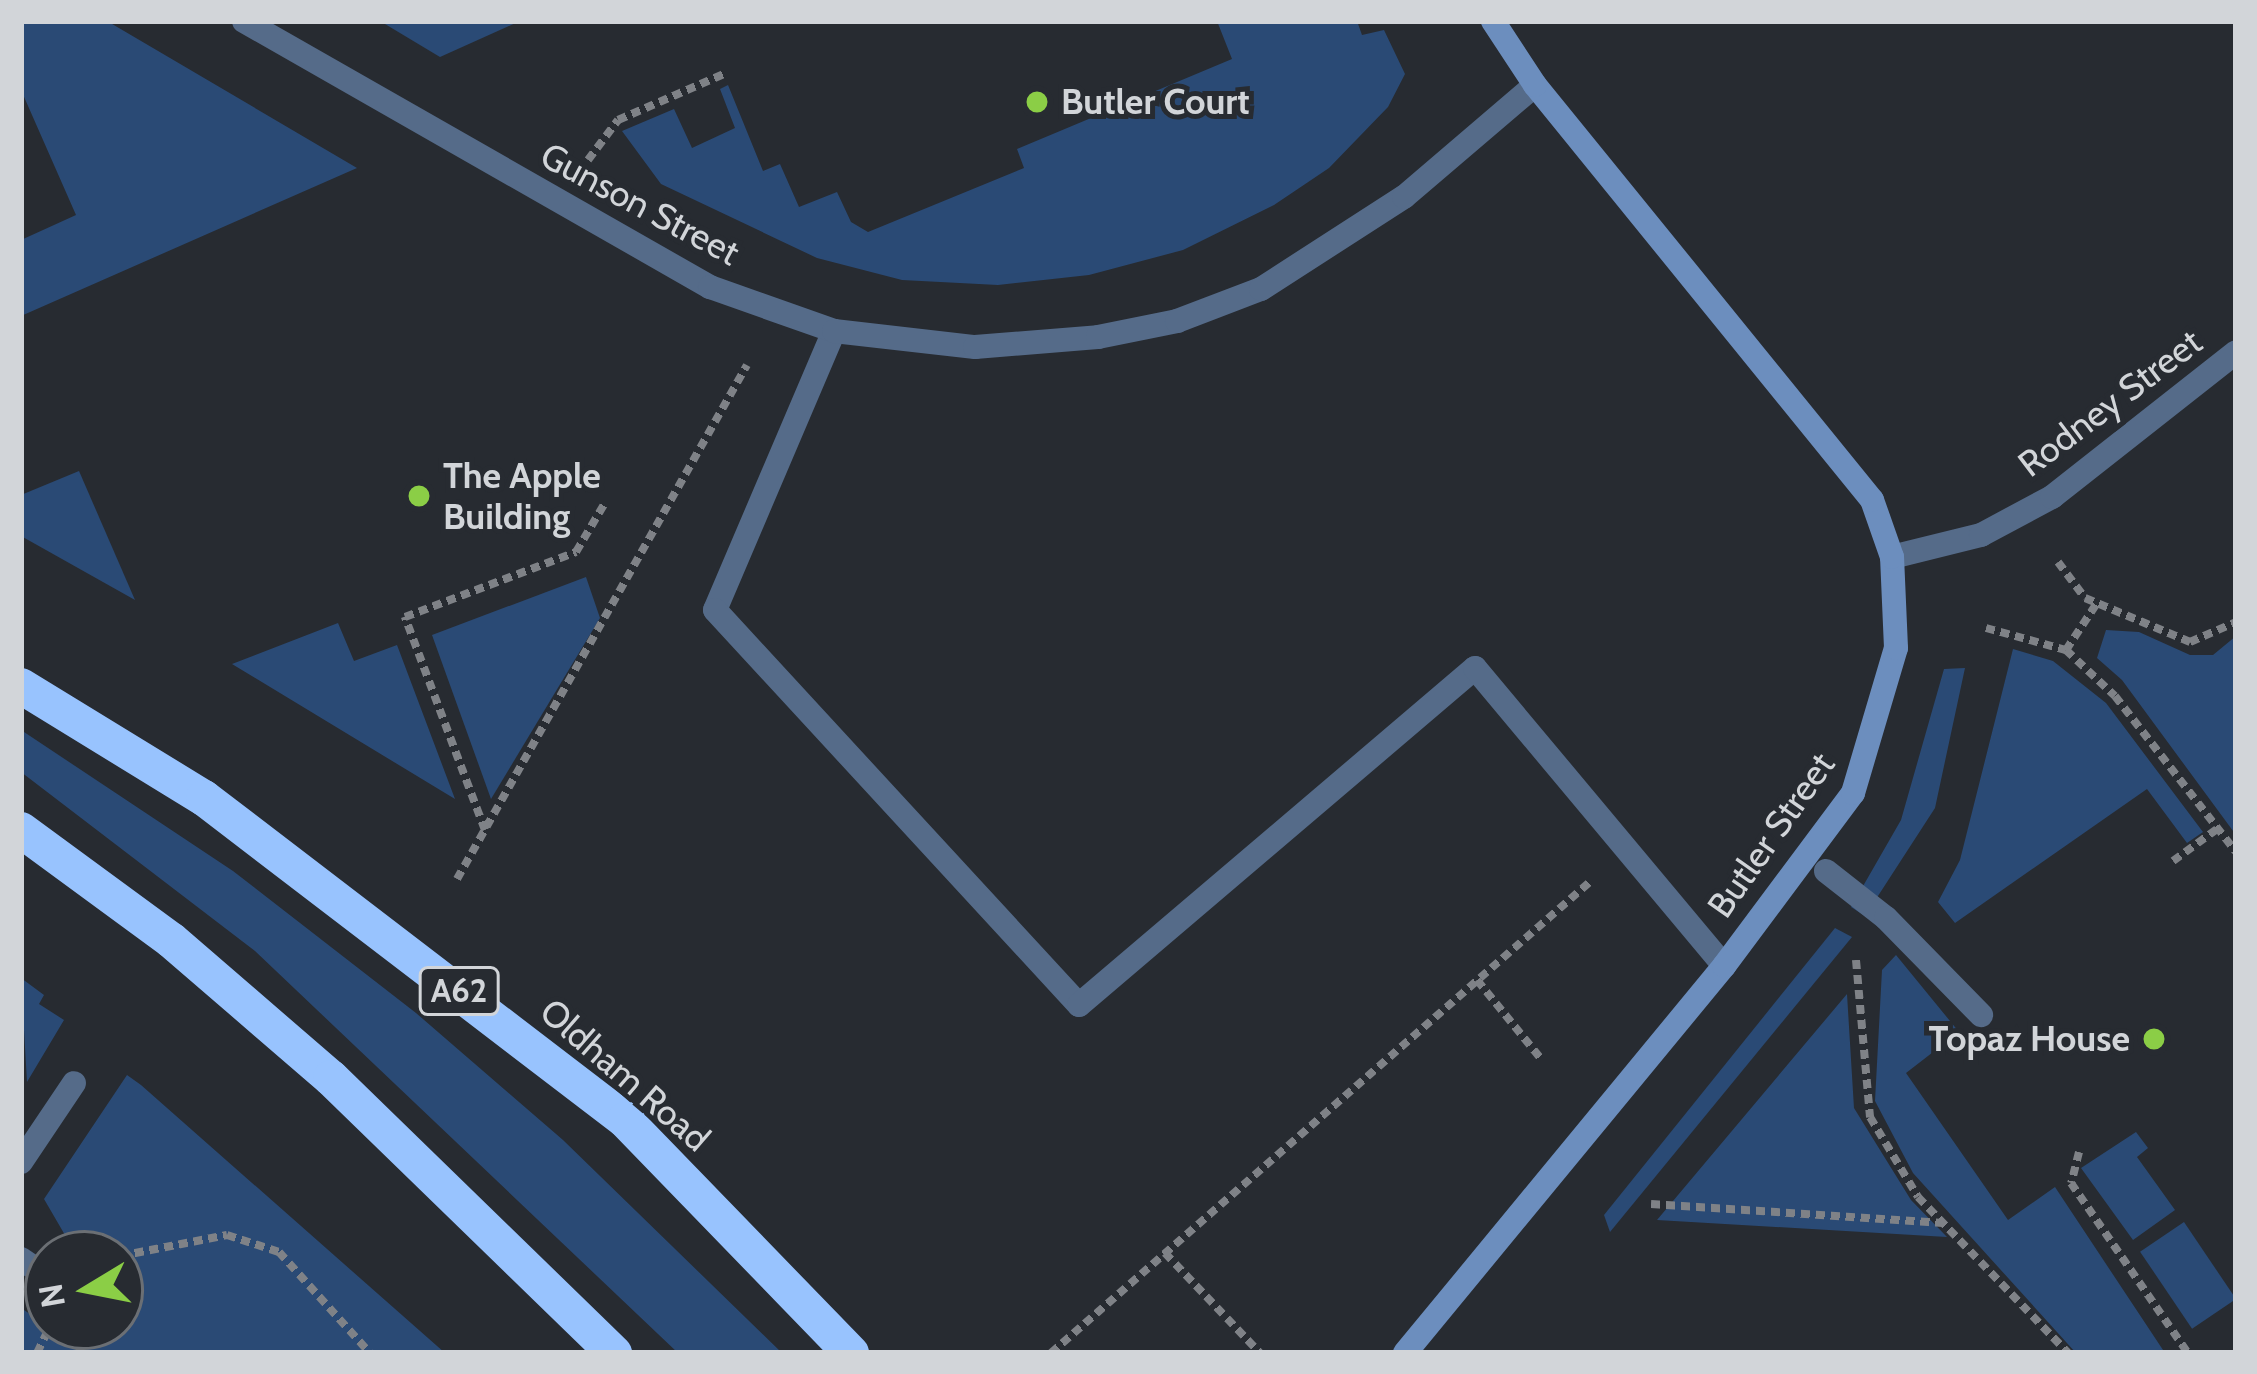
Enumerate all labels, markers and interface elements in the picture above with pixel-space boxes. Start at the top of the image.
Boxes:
place label: Butler Court [1061,80,1250,124]
marker: Butler Court [1024,89,1050,115]
street label: Gunson Street [533,134,747,274]
street label: Rodney Street [2010,320,2210,486]
place label: The Apple Building [443,453,601,538]
marker: The Apple Building [406,483,432,509]
street label: Butler Street [1699,744,1843,926]
road number: A62 [417,964,501,1018]
street label: Oldham Road [531,990,719,1160]
place label: Topaz House [1929,1017,2130,1061]
marker: Topaz House [2141,1026,2167,1052]
north arrow [24,1230,144,1350]
text: N [30,1281,73,1311]

